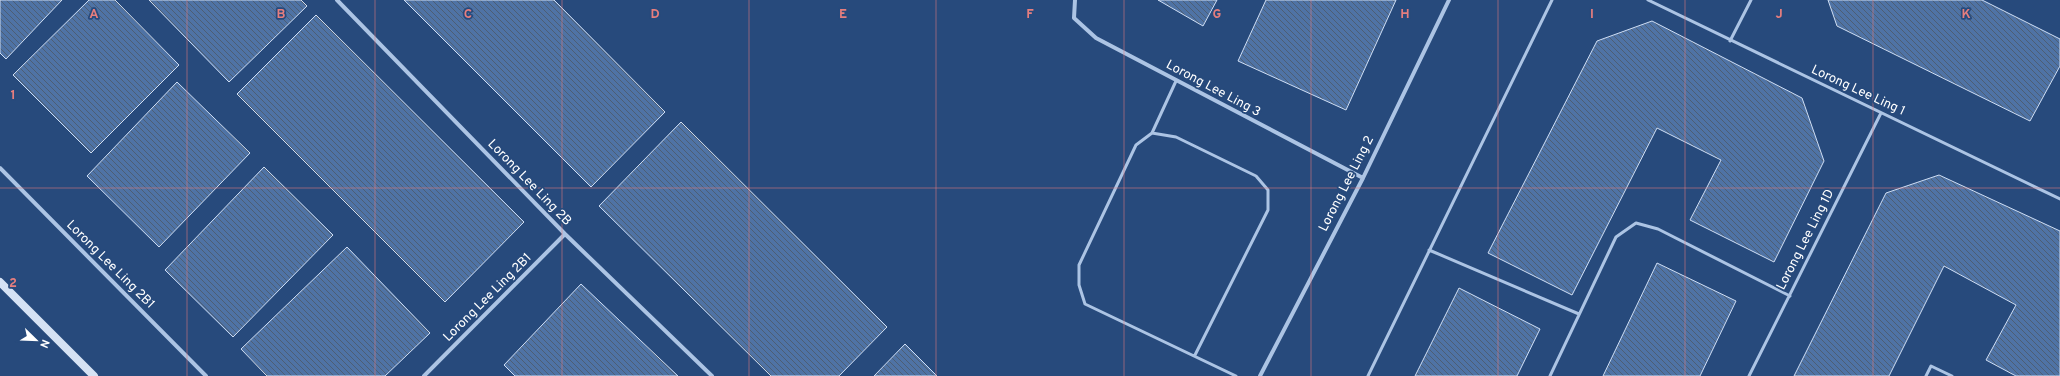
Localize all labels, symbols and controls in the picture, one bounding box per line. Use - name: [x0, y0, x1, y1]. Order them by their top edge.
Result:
- text: A: [89, 7, 99, 23]
- text: B: [277, 7, 286, 23]
- text: C: [464, 7, 472, 23]
- text: D: [650, 7, 660, 23]
- text: E: [839, 7, 847, 23]
- text: F: [1026, 7, 1034, 23]
- text: G: [1213, 7, 1222, 23]
- text: H: [1400, 7, 1410, 23]
- text: I: [1590, 7, 1594, 23]
- text: J: [1775, 7, 1783, 23]
- text: K: [1961, 7, 1971, 23]
- street label: Lorong Lee Ling 3: [1163, 57, 1263, 121]
- street label: Lorong Lee Ling 1: [1808, 62, 1908, 120]
- text: 1: [10, 88, 16, 104]
- street label: Lorong Lee Ling 2: [1316, 133, 1378, 235]
- street label: Lorong Lee Ling 2B: [484, 137, 574, 229]
- street label: Lorong Lee Ling 1D: [1774, 187, 1838, 293]
- street label: Lorong Lee Ling 2B1: [62, 217, 158, 313]
- street label: Lorong Lee Ling 2B1: [440, 250, 536, 346]
- text: 2: [9, 276, 17, 292]
- north arrow: [16, 320, 56, 360]
- text: N: [36, 337, 52, 350]

